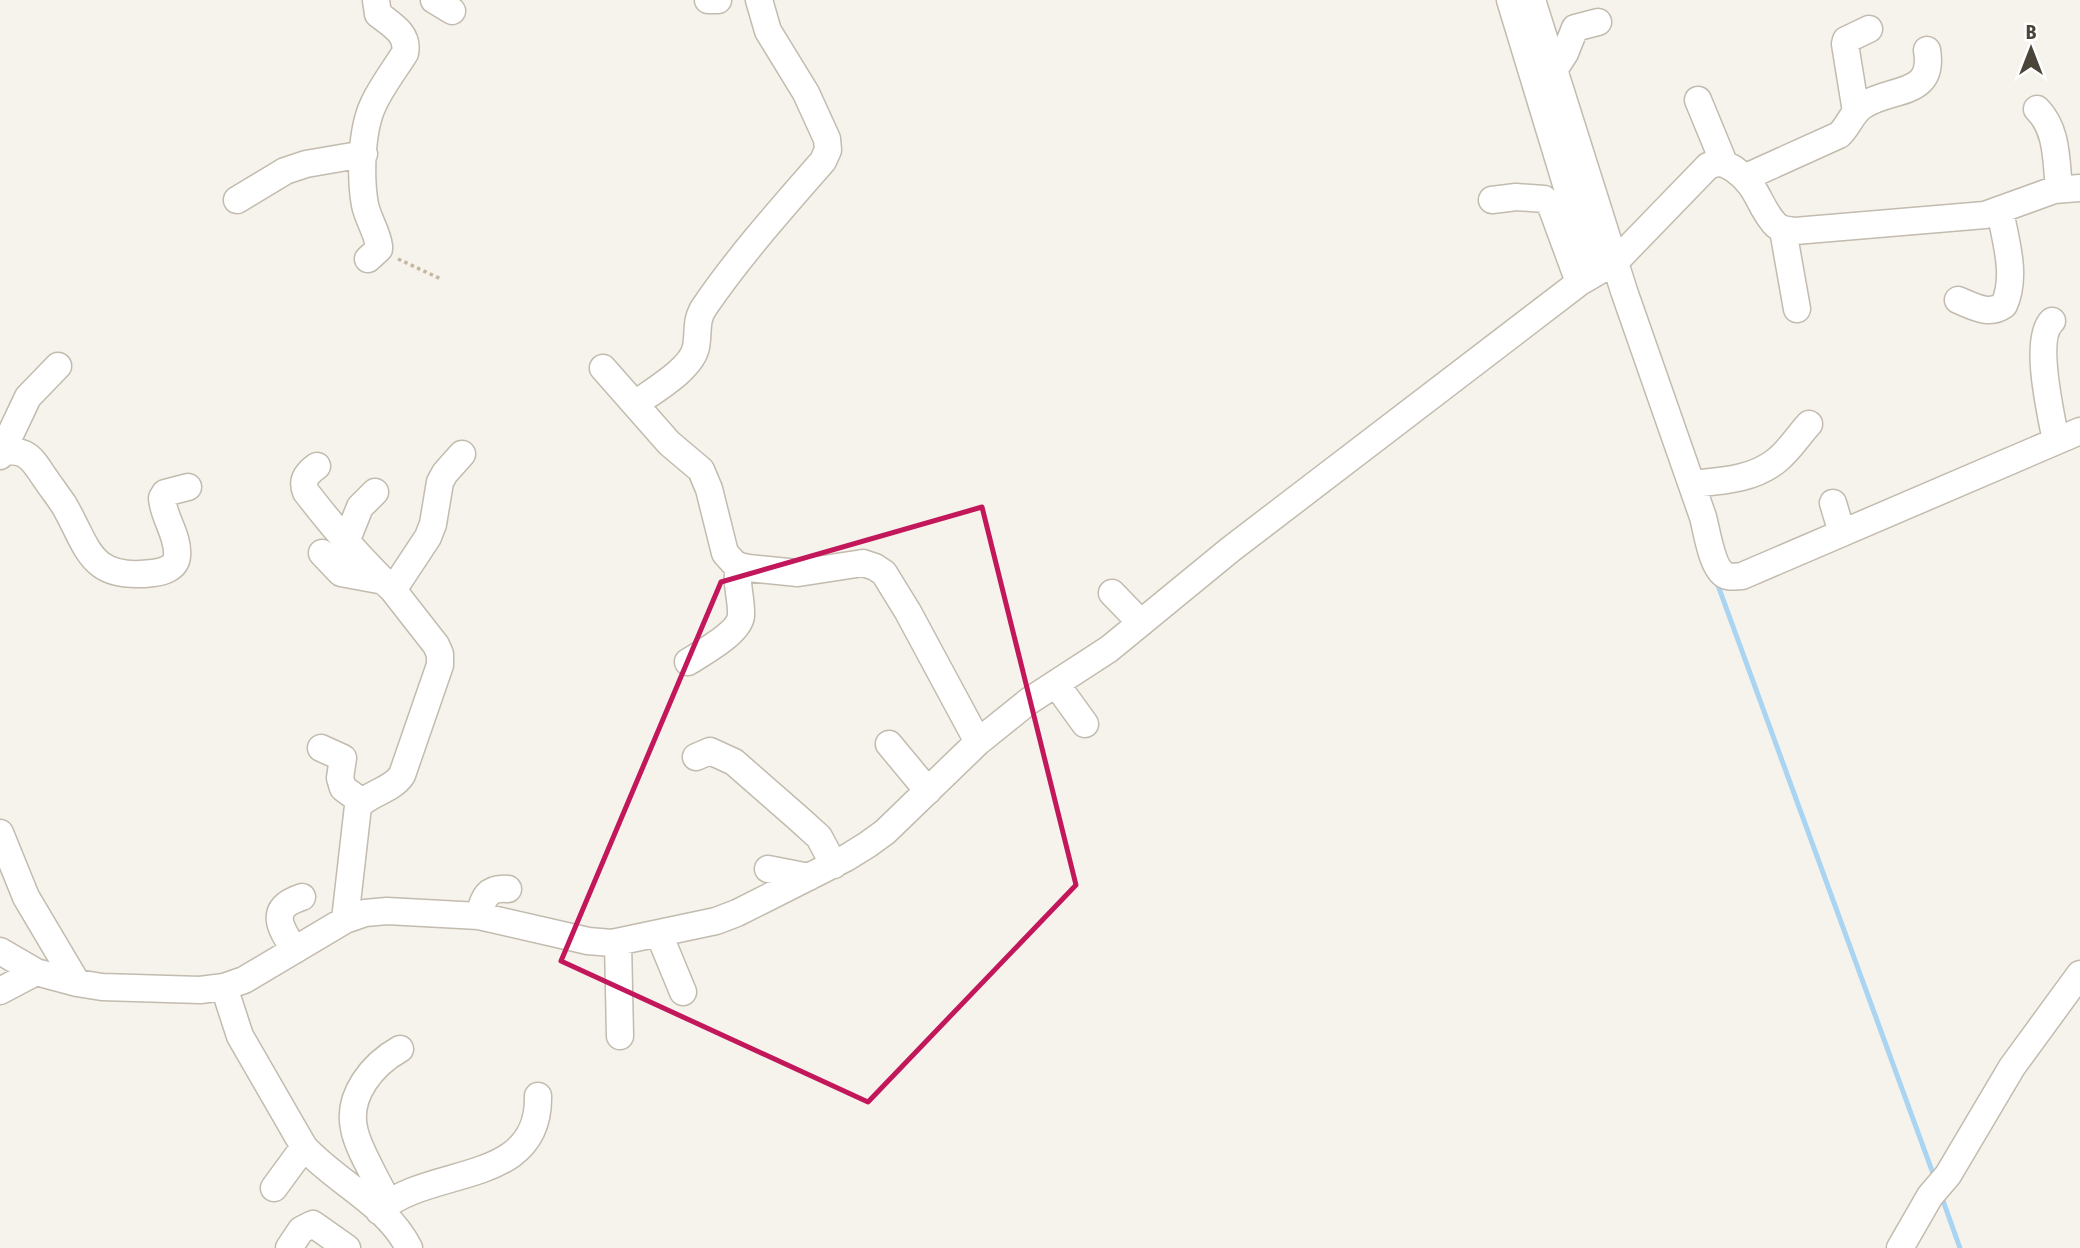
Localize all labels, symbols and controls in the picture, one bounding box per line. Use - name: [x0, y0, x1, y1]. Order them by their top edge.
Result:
- north arrow: [1996, 14, 2066, 84]
- text: B: [2026, 21, 2037, 44]

